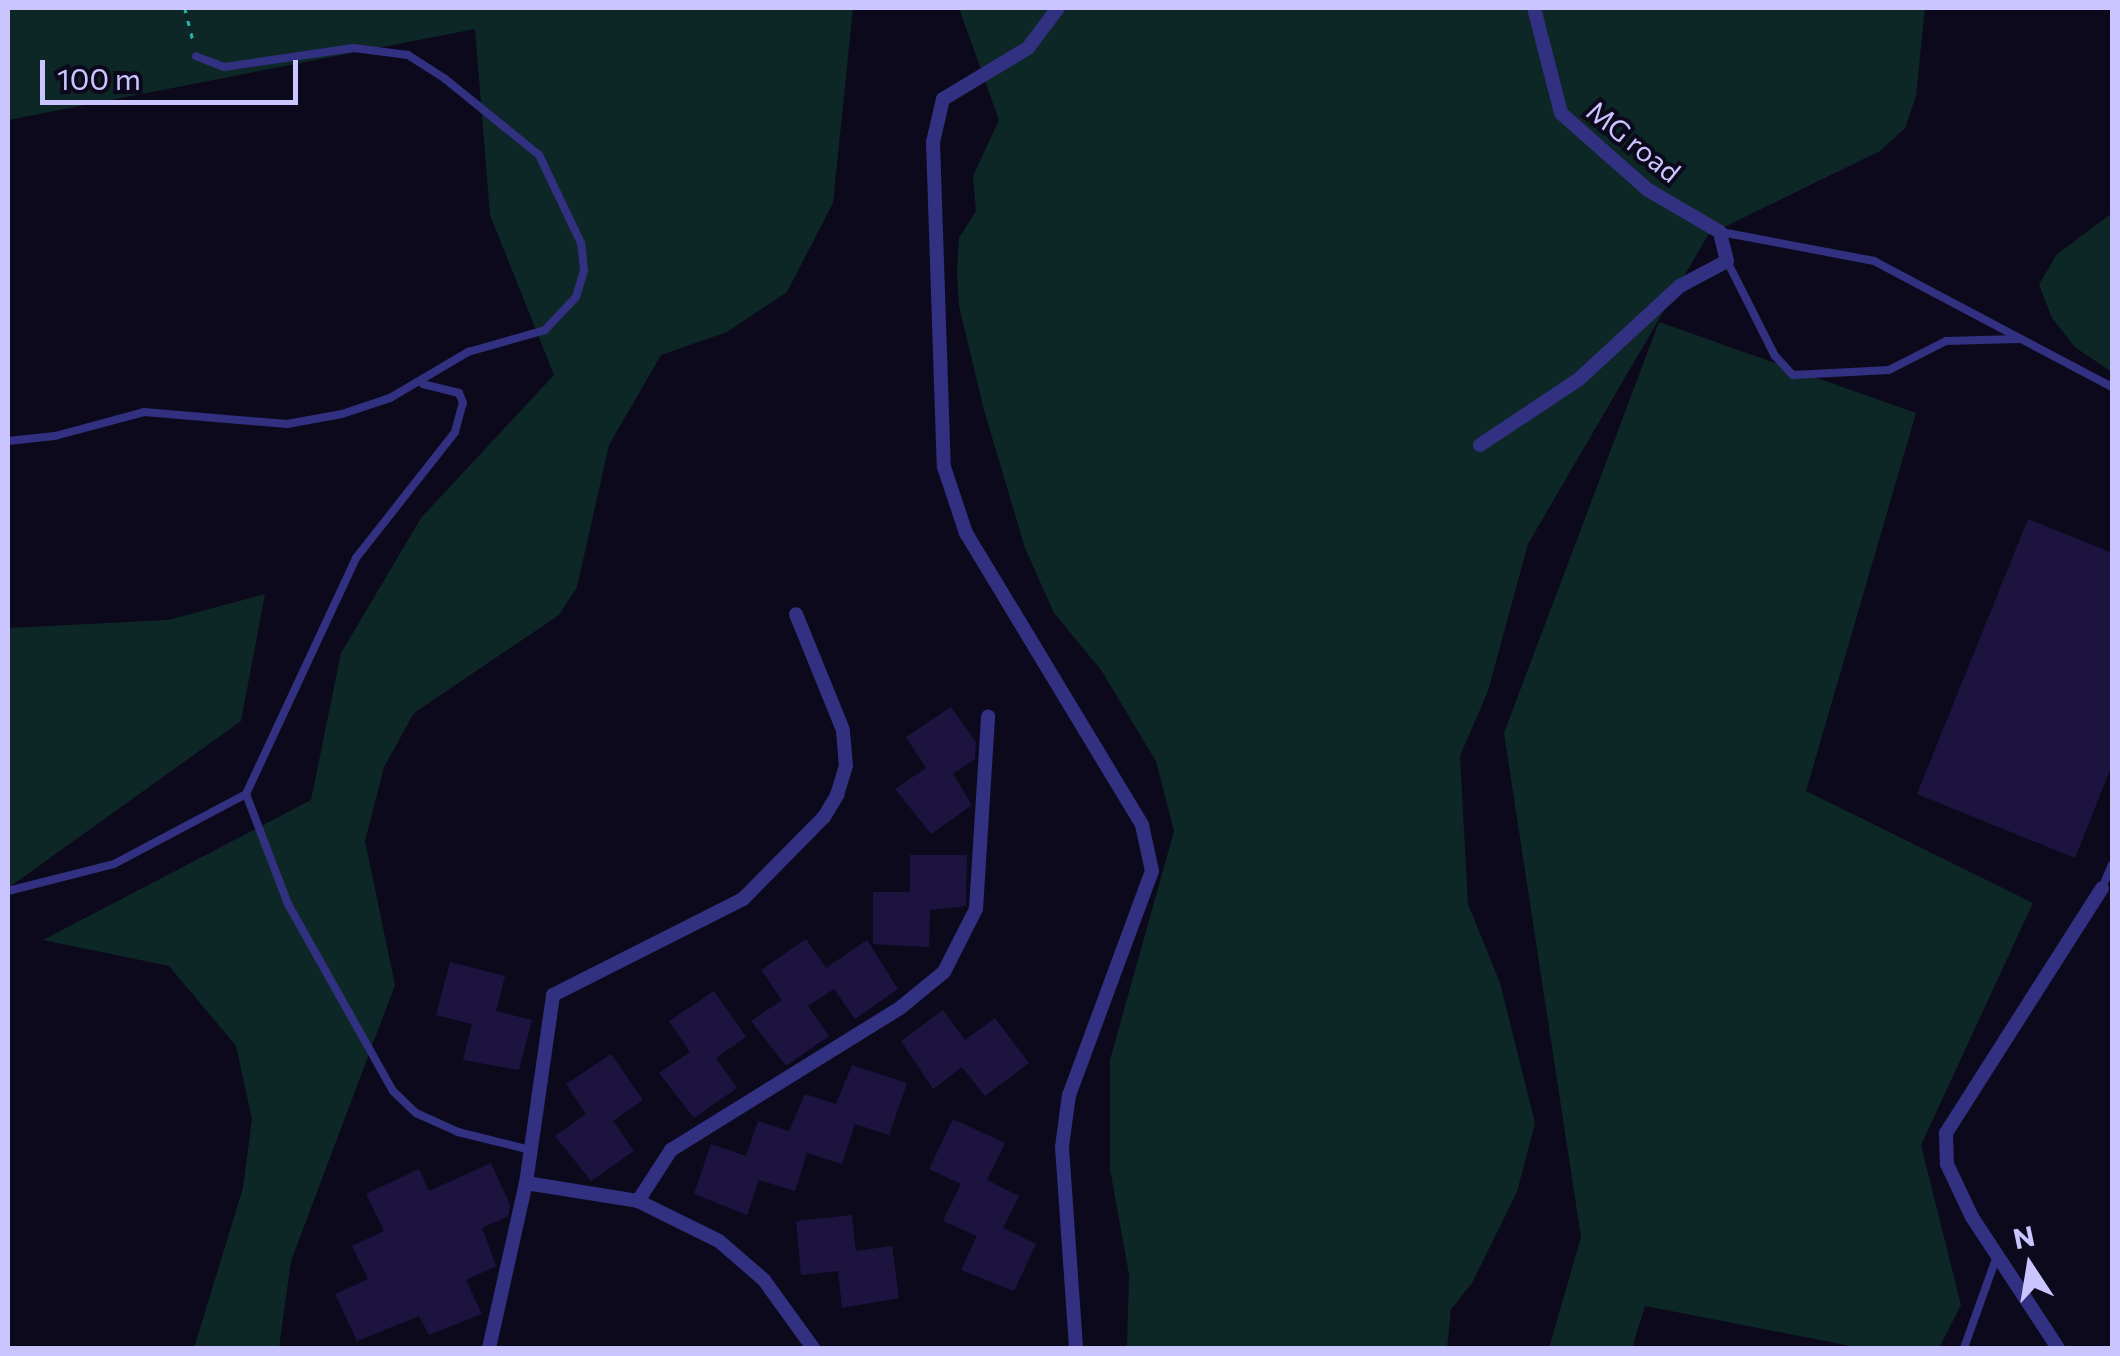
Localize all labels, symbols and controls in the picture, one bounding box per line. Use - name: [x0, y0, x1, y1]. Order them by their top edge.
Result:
- scale bar: [45, 40, 302, 102]
- text: 100 m: [57, 59, 141, 96]
- street label: MG road: [1581, 93, 1687, 189]
- north arrow: [1980, 1216, 2080, 1316]
- text: N: [2010, 1218, 2038, 1255]

